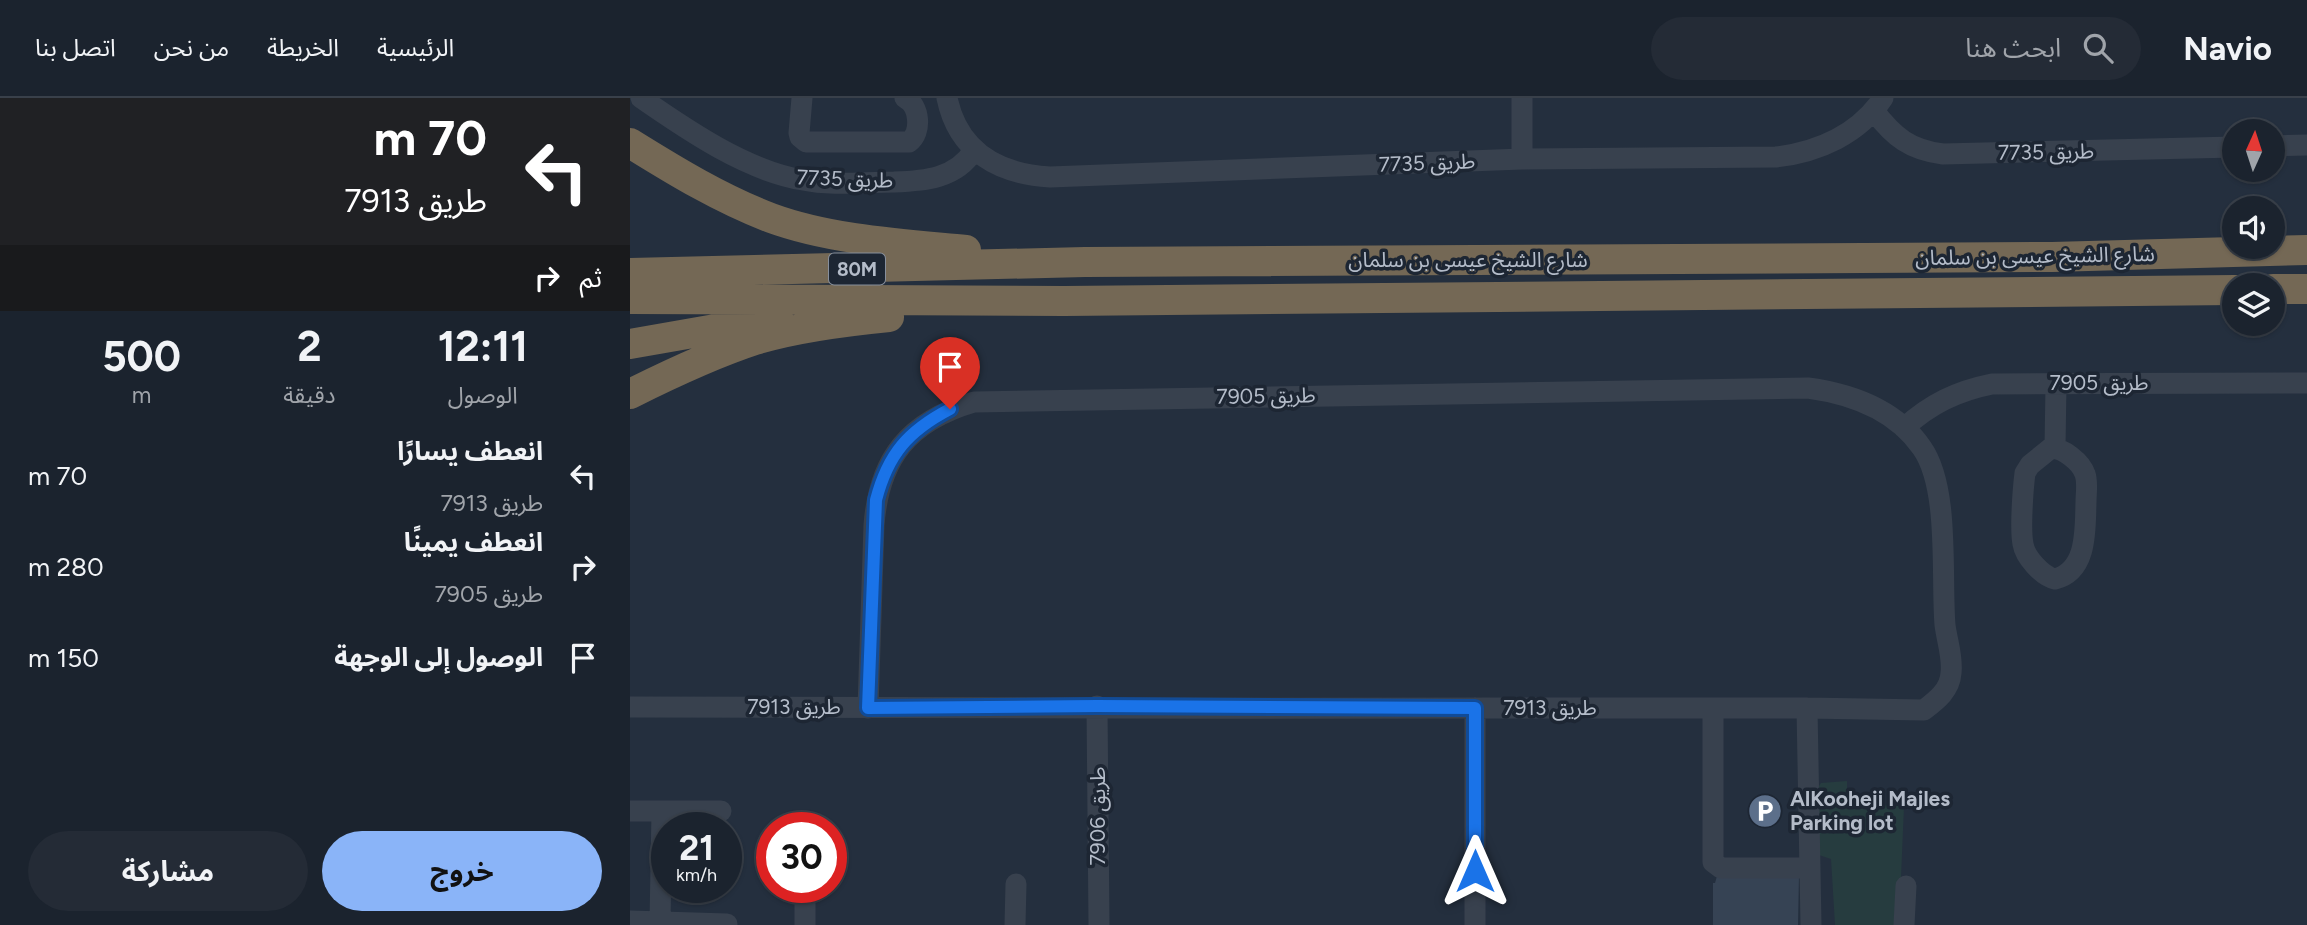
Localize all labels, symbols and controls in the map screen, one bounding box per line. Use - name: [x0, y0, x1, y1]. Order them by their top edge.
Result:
- search box: [1651, 17, 2141, 80]
- icon: search: [2079, 29, 2117, 67]
- text: Navio: [2183, 29, 2272, 68]
- text: ابحث هنا: [1965, 32, 2061, 64]
- text: اتصل بنا: [35, 33, 116, 62]
- text: من نحن: [154, 33, 229, 62]
- text: الخريطة: [267, 33, 339, 62]
- text: الرئيسية: [377, 33, 454, 62]
- text: 70 m: [374, 108, 487, 167]
- north arrow: [2222, 119, 2286, 182]
- map controls: [2222, 119, 2285, 336]
- icon: left: [511, 126, 602, 217]
- street label: طريق 7735: [1998, 138, 2094, 166]
- street label: طريق 7735: [1378, 148, 1476, 178]
- street label: طريق 7735: [796, 164, 894, 194]
- text: طريق 7913: [344, 182, 487, 220]
- button: sound: [2222, 196, 2285, 259]
- street label: شارع الشيخ عيسى بن سلمان: [1915, 241, 2155, 273]
- street label: شارع الشيخ عيسى بن سلمان: [1348, 247, 1588, 275]
- road number: 80M: [829, 253, 885, 284]
- icon: right: [528, 259, 566, 297]
- text: ثم: [580, 262, 602, 294]
- button: layers: [2222, 273, 2285, 336]
- text: 2: [297, 321, 322, 372]
- text: 12:11: [438, 321, 528, 372]
- text: 500: [102, 331, 181, 382]
- pin: [920, 337, 980, 409]
- icon: arrive: [931, 348, 969, 386]
- street label: طريق 7905: [2049, 370, 2149, 396]
- text: m: [132, 381, 151, 409]
- text: دقيقة: [283, 381, 336, 409]
- text: الوصول: [448, 381, 518, 409]
- street label: طريق 7905: [1216, 382, 1316, 410]
- text: انعطف يسارًا: [397, 435, 543, 467]
- icon: left: [564, 457, 602, 495]
- text: 70 m: [28, 460, 87, 492]
- text: طريق 7913: [440, 489, 543, 517]
- text: انعطف يمينًا: [404, 526, 543, 558]
- icon: right: [564, 548, 602, 586]
- text: 280 m: [28, 551, 104, 583]
- text: طريق 7905: [435, 580, 543, 608]
- icon: arrive: [564, 639, 602, 677]
- text: الوصول إلى الوجهة: [334, 641, 543, 673]
- text: 150 m: [28, 642, 99, 674]
- street label: طريق 7913: [747, 694, 841, 720]
- street label: طريق 7913: [1503, 695, 1597, 721]
- street label: طريق 7906: [1085, 767, 1111, 865]
- place label: AlKooheji Majles Parking lot: [1790, 786, 1950, 835]
- parking icon: AlKooheji Majles Parking lot: [1746, 792, 1784, 830]
- speed limit sign: 30: [756, 812, 847, 903]
- text: 21: [679, 827, 714, 869]
- button: مشاركة: [28, 831, 308, 911]
- button: خروج: [322, 831, 602, 911]
- position arrow: [1438, 834, 1512, 908]
- text: km/h: [676, 864, 717, 886]

